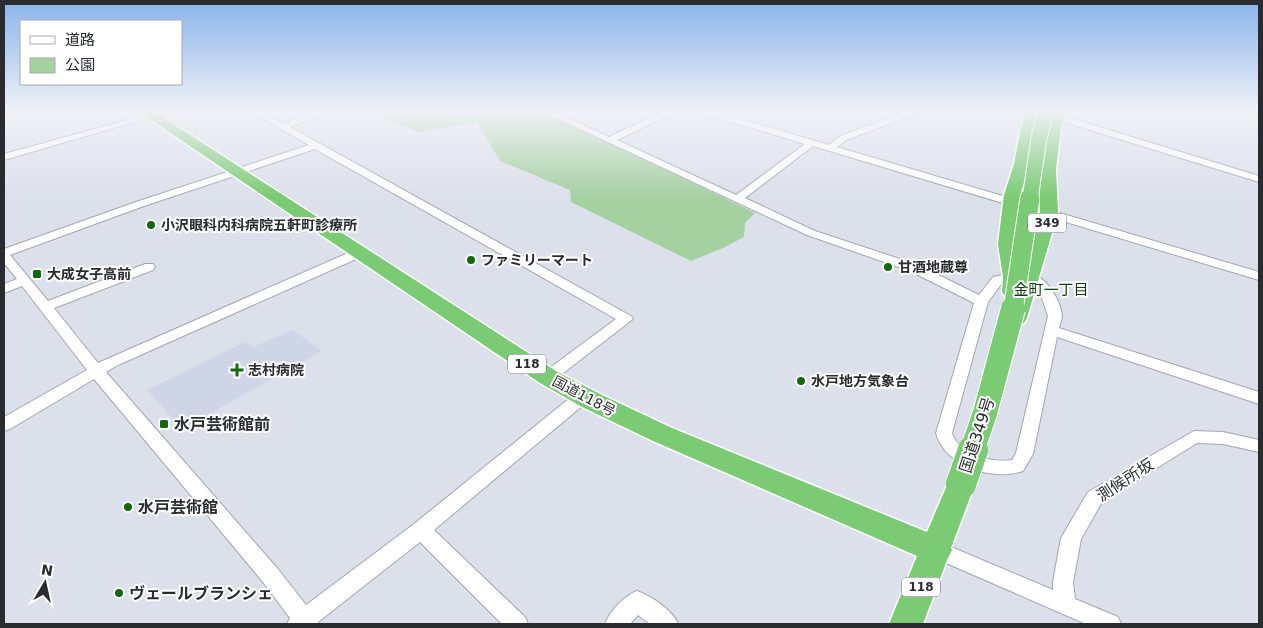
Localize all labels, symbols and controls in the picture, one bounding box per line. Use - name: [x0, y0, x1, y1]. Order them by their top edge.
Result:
- legend: [20, 20, 182, 85]
- text: 道路: [65, 31, 95, 49]
- text: 公園: [65, 56, 95, 74]
- road number: 349: [1028, 214, 1066, 232]
- place label: 小沢眼科内科病院五軒町診療所: [161, 217, 357, 233]
- marker: 小沢眼科内科病院五軒町診療所: [145, 219, 157, 231]
- place label: ファミリーマート: [481, 252, 593, 268]
- marker: ファミリーマート: [465, 254, 477, 266]
- place label: 甘酒地蔵尊: [898, 259, 968, 275]
- marker: 甘酒地蔵尊: [882, 261, 894, 273]
- place label: 大成女子高前: [47, 266, 131, 282]
- marker: 大成女子高前: [31, 268, 43, 280]
- district label: 金町一丁目: [1013, 281, 1089, 299]
- road number: 118: [508, 354, 546, 374]
- place label: 志村病院: [248, 362, 304, 378]
- marker: 志村病院: [230, 363, 244, 377]
- street label: 国道118号: [550, 373, 618, 419]
- place label: 水戸地方気象台: [811, 373, 909, 389]
- marker: 水戸地方気象台: [795, 375, 807, 387]
- street label: 国道349号: [956, 395, 998, 475]
- place label: 水戸芸術館前: [174, 415, 270, 434]
- marker: 水戸芸術館前: [158, 418, 170, 430]
- street label: 測候所坂: [1093, 455, 1157, 505]
- place label: 水戸芸術館: [138, 498, 218, 517]
- marker: 水戸芸術館: [122, 501, 134, 513]
- north arrow: [20, 558, 70, 608]
- text: N: [40, 561, 54, 579]
- road number: 118: [902, 578, 940, 596]
- place label: ヴェールブランシェ: [129, 584, 273, 603]
- marker: ヴェールブランシェ: [113, 587, 125, 599]

